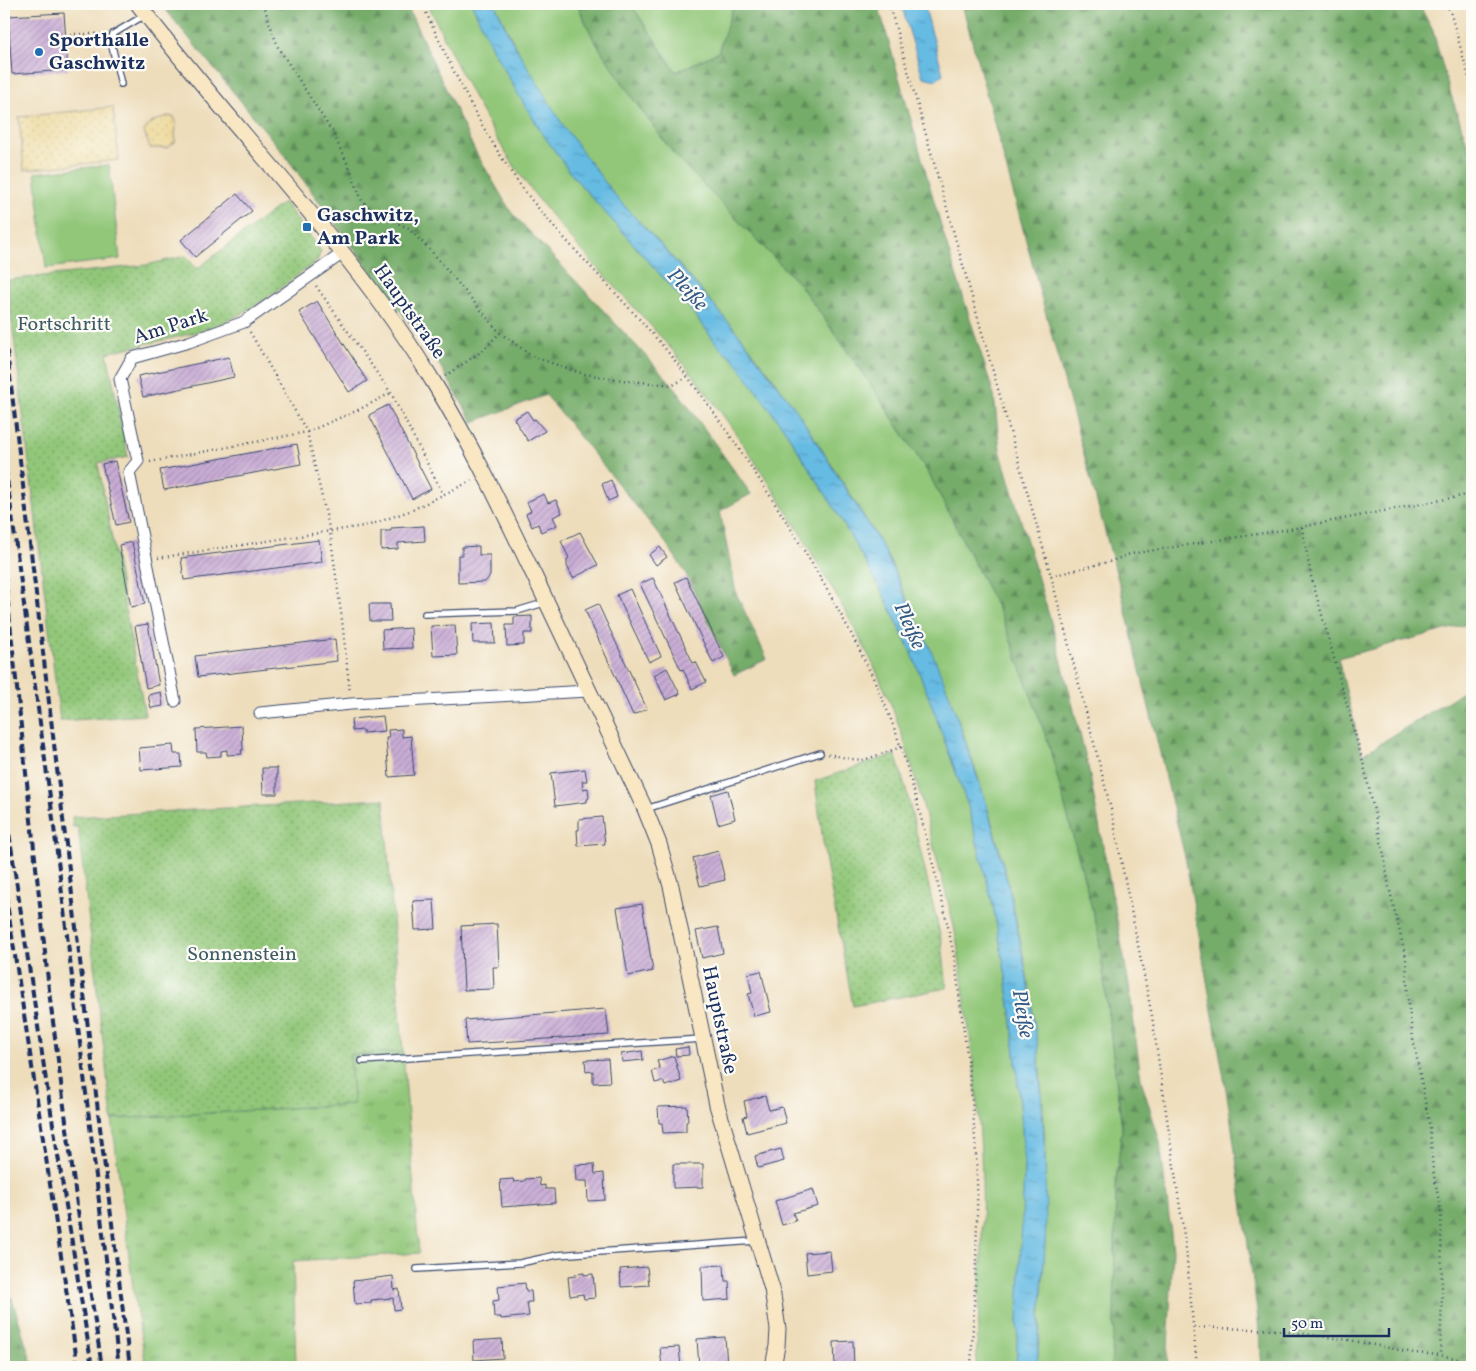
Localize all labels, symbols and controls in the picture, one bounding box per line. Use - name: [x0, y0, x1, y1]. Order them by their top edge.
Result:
- place label: Sporthalle Gaschwitz: [49, 27, 149, 78]
- marker: Sporthalle Gaschwitz: [33, 46, 45, 58]
- place label: Gaschwitz, Am Park: [317, 202, 419, 253]
- marker: Gaschwitz, Am Park: [301, 221, 313, 233]
- street label: Hauptstraße: [366, 259, 452, 365]
- water label: Pleiße: [660, 262, 714, 318]
- street label: Am Park: [130, 302, 212, 352]
- park label: Fortschritt: [17, 311, 111, 339]
- water label: Pleiße: [886, 598, 932, 654]
- park label: Sonnenstein: [187, 941, 297, 969]
- street label: Hauptstraße: [694, 963, 744, 1077]
- water label: Pleiße: [1004, 988, 1040, 1041]
- scale bar: [1284, 1306, 1388, 1338]
- text: 50 m: [1291, 1314, 1323, 1335]

